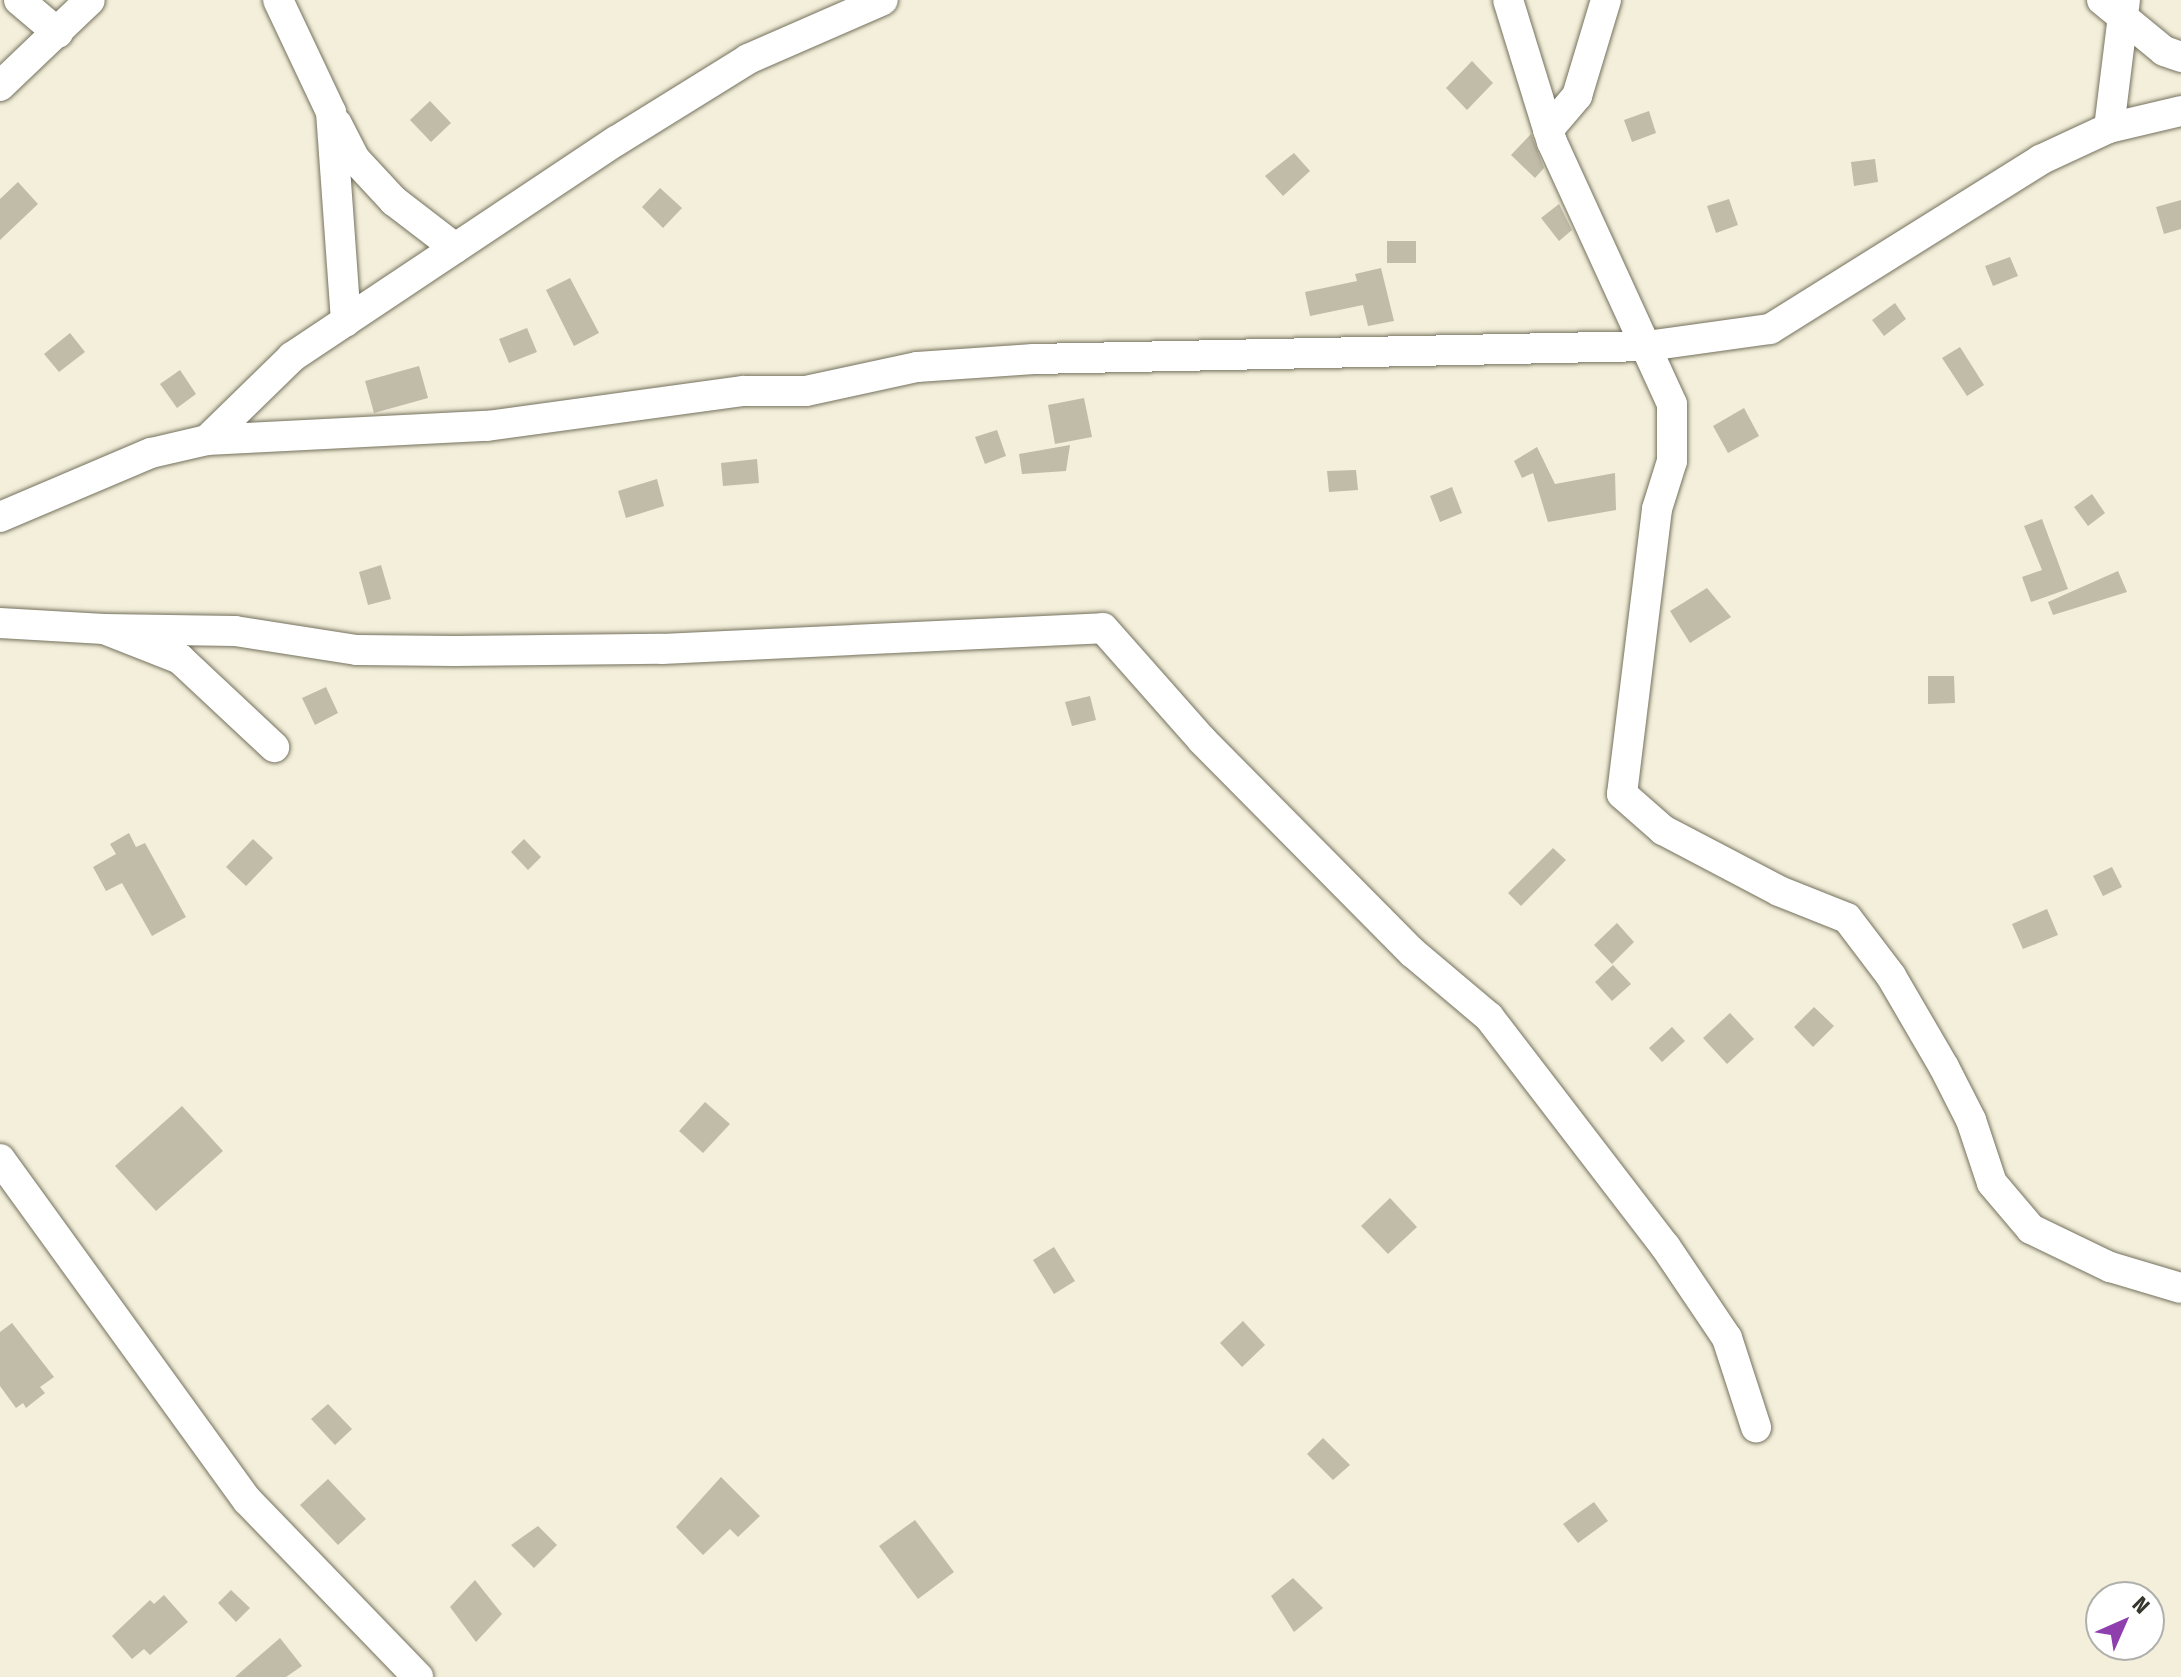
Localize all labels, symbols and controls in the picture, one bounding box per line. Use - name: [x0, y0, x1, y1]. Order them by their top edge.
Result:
- north arrow: [2085, 1581, 2165, 1661]
- text: N: [2127, 1591, 2155, 1619]

